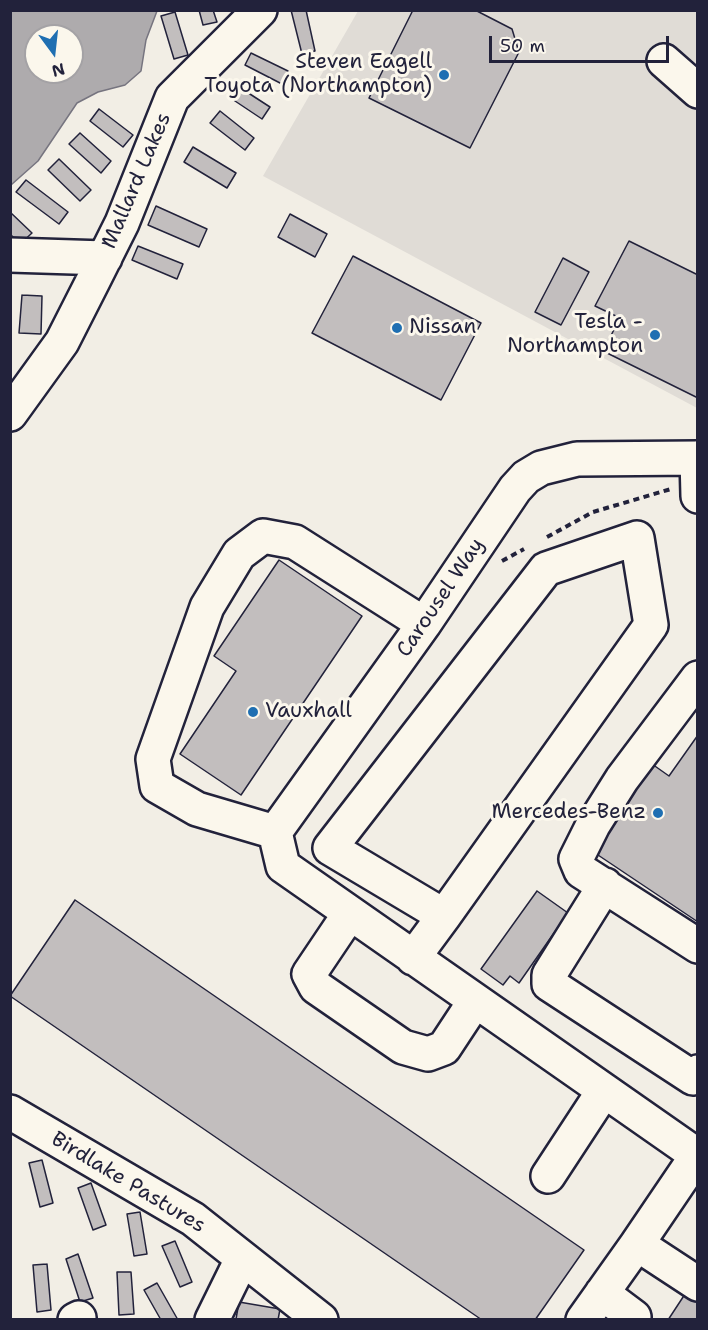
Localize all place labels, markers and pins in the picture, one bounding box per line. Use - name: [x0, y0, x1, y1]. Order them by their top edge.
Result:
- place label: Steven Eagell Toyota (Northampton): [204, 50, 432, 100]
- marker: Steven Eagell Toyota (Northampton): [437, 68, 451, 82]
- place label: Tesla - Northampton: [507, 310, 643, 360]
- place label: Nissan: [409, 315, 476, 341]
- marker: Nissan: [390, 321, 404, 335]
- marker: Tesla - Northampton: [648, 328, 662, 342]
- place label: Vauxhall: [265, 699, 352, 725]
- marker: Vauxhall: [246, 705, 260, 719]
- place label: Mercedes-Benz: [491, 800, 646, 826]
- marker: Mercedes-Benz: [651, 806, 665, 820]

